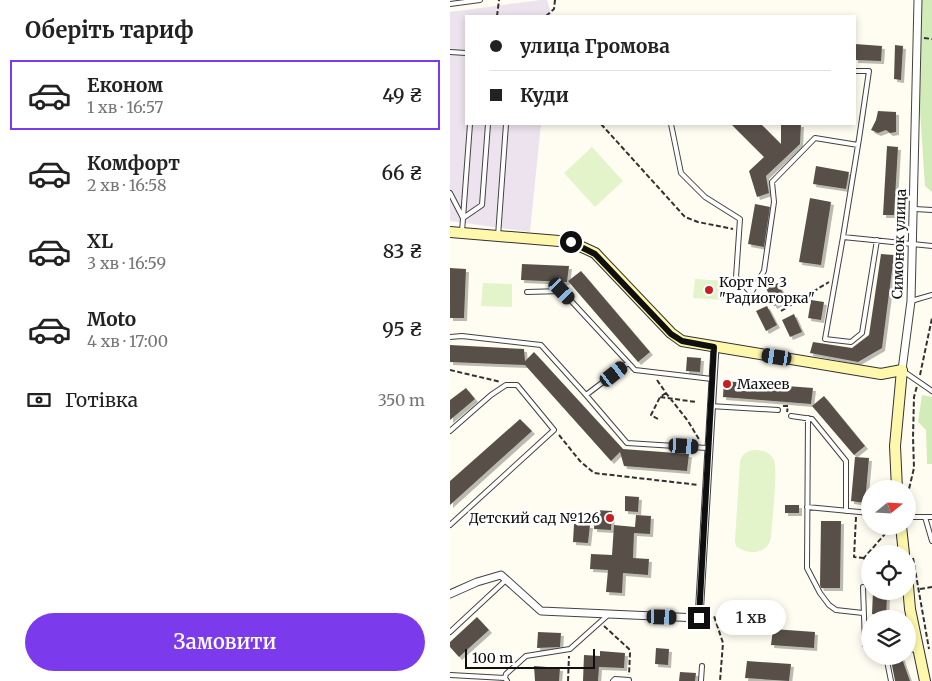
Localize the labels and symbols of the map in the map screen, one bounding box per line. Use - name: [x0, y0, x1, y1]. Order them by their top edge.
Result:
- street label: Симонок улица: [888, 188, 910, 299]
- route start: [560, 231, 582, 253]
- place label: Корт № 3 "Радиогорка": [719, 273, 815, 307]
- car: [546, 275, 577, 307]
- marker: Корт № 3 "Радиогорка": [703, 284, 715, 296]
- car: [761, 347, 792, 367]
- car: [597, 359, 630, 389]
- place label: Махеев: [737, 375, 790, 393]
- marker: Махеев: [721, 378, 733, 390]
- car: [668, 438, 699, 454]
- north arrow: [861, 480, 916, 535]
- place label: Детский сад №126: [469, 509, 600, 527]
- marker: Детский сад №126: [604, 512, 616, 524]
- callout: 1 хв: [716, 600, 786, 636]
- route end: [688, 607, 710, 629]
- car: [646, 609, 677, 625]
- scale bar: [465, 646, 595, 669]

